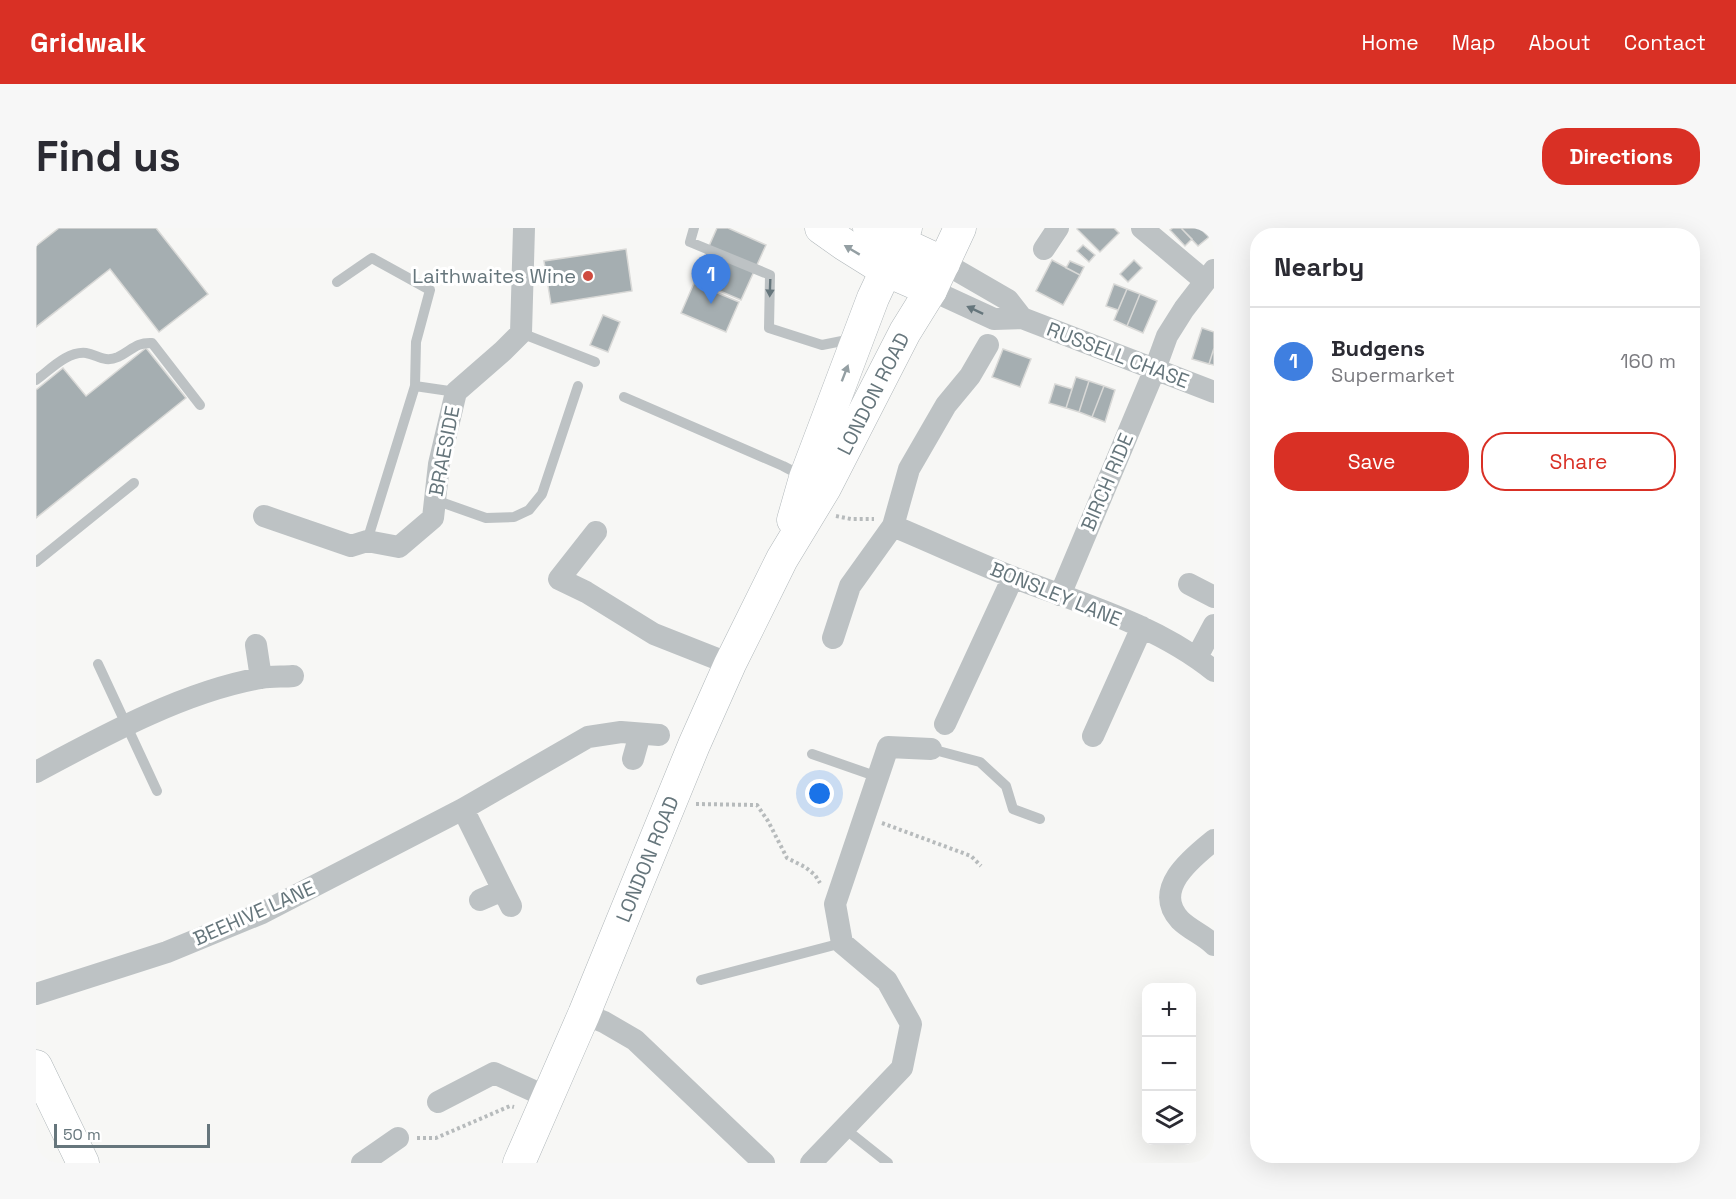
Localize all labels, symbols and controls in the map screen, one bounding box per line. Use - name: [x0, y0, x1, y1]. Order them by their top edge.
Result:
- text: Gridwalk: [30, 24, 146, 60]
- text: Home: [1361, 29, 1419, 56]
- text: Map: [1452, 29, 1496, 56]
- text: About: [1529, 29, 1591, 56]
- text: Contact: [1624, 29, 1706, 56]
- button: Directions: [1542, 128, 1700, 185]
- text: Find us: [36, 130, 181, 183]
- one-way arrow: [844, 244, 860, 255]
- text: Nearby: [1274, 250, 1364, 284]
- pin: 1: [692, 254, 730, 304]
- place label: Laithwaites Wine: [412, 263, 576, 289]
- marker: Laithwaites Wine: [581, 269, 595, 283]
- one-way arrow: [765, 279, 775, 298]
- one-way arrow: [966, 305, 984, 315]
- street label: RUSSELL CHASE: [1043, 316, 1193, 394]
- street label: LONDON ROAD: [831, 328, 916, 459]
- text: Budgens: [1331, 334, 1425, 362]
- text: 1: [1289, 348, 1298, 374]
- text: 160 m: [1620, 348, 1676, 374]
- text: Supermarket: [1331, 362, 1455, 388]
- one-way arrow: [840, 364, 850, 382]
- street label: BRAESIDE: [423, 404, 465, 498]
- street label: BIRCH RIDE: [1075, 429, 1139, 535]
- button: Save: [1274, 432, 1469, 491]
- button: Share: [1481, 432, 1676, 491]
- street label: BONSLEY LANE: [986, 556, 1126, 632]
- your location: [805, 779, 834, 808]
- street label: LONDON ROAD: [610, 792, 685, 926]
- street label: BEEHIVE LANE: [189, 875, 319, 951]
- map controls: [1142, 983, 1196, 1145]
- button: +: [1142, 983, 1196, 1037]
- button: −: [1142, 1037, 1196, 1091]
- button: layers: [1142, 1091, 1196, 1145]
- scale bar: [54, 1121, 210, 1148]
- text: 50 m: [63, 1124, 101, 1145]

